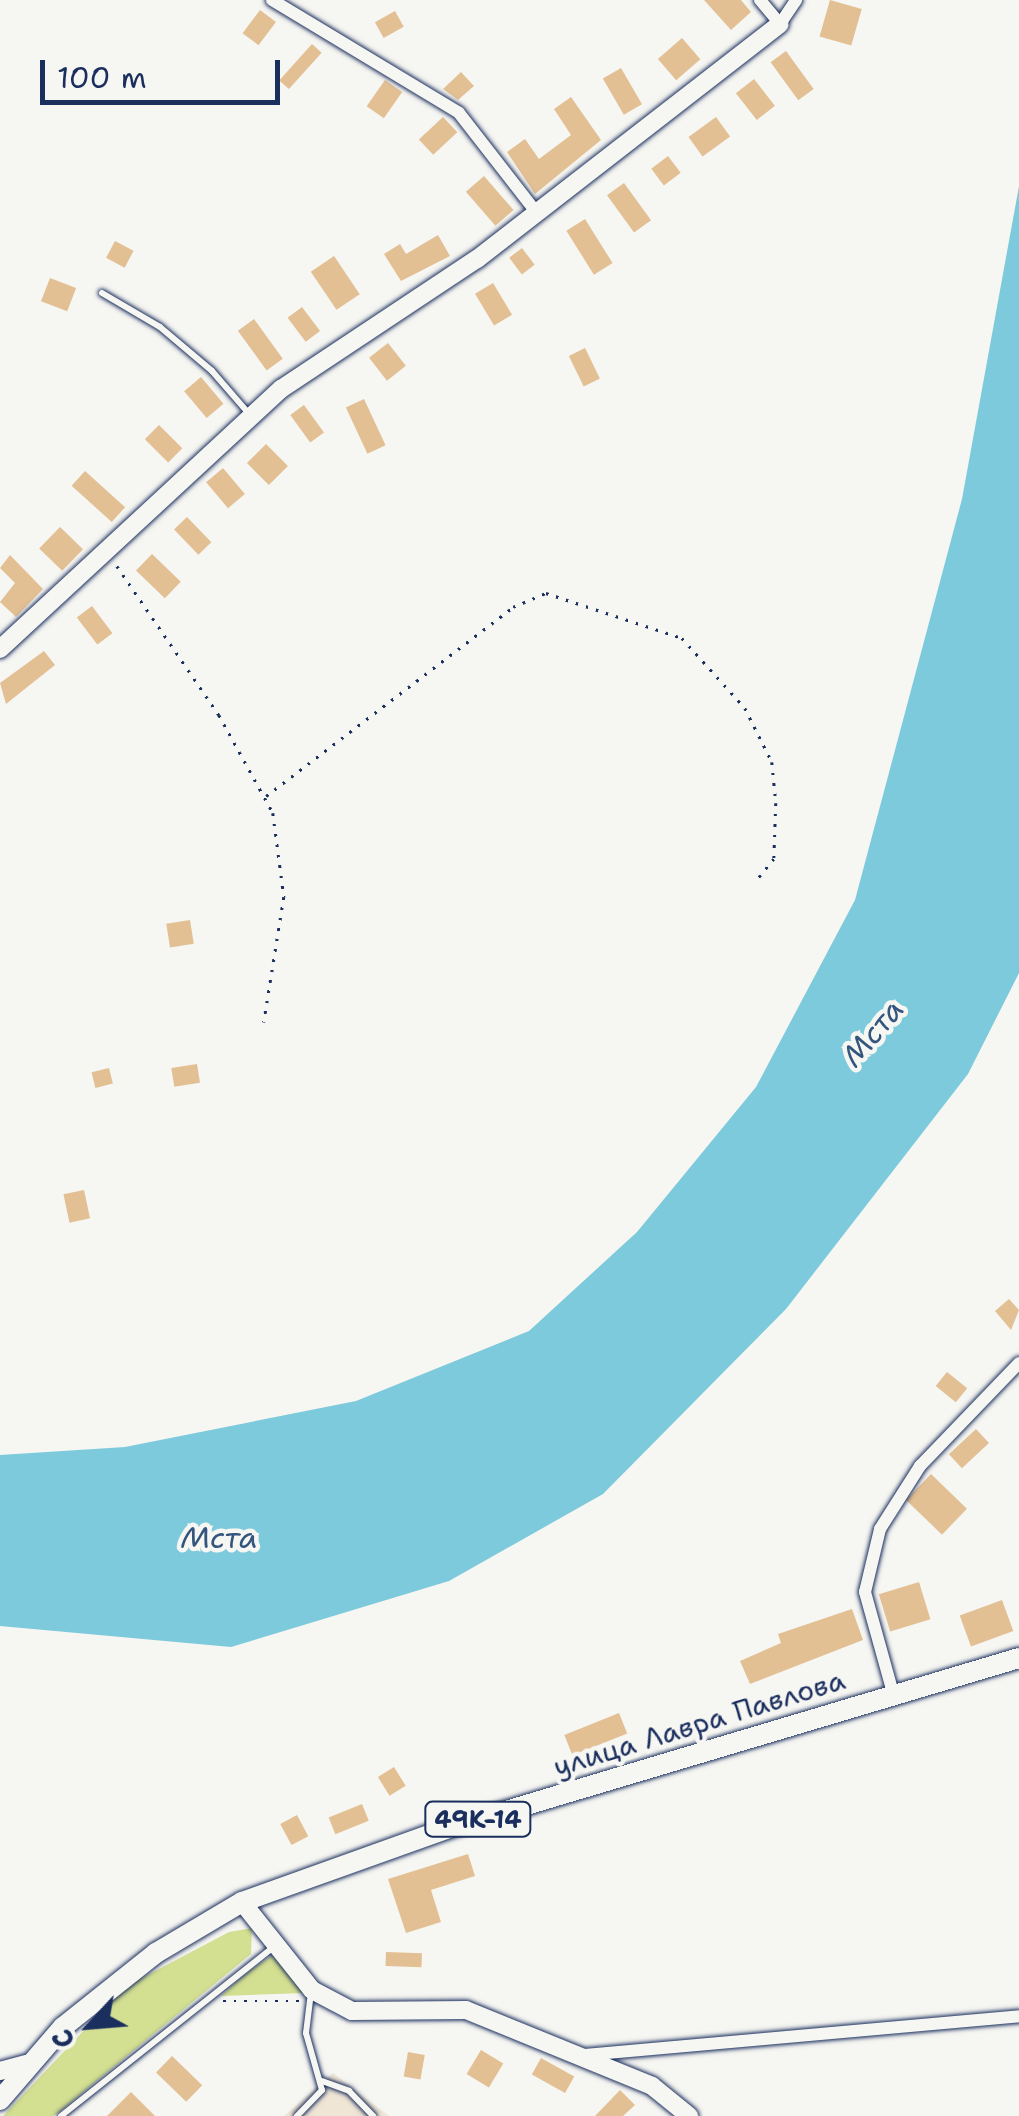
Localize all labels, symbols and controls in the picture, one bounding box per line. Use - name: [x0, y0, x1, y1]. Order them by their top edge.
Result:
- scale bar: [45, 40, 285, 102]
- text: 100 m: [57, 57, 147, 98]
- water label: Мста: [835, 992, 911, 1074]
- water label: Мста: [181, 1520, 257, 1556]
- street label: улица Лавра Павлова: [549, 1663, 849, 1783]
- road number: 49К-14: [423, 1799, 533, 1839]
- north arrow: [40, 1976, 140, 2076]
- text: С: [42, 2023, 84, 2055]

